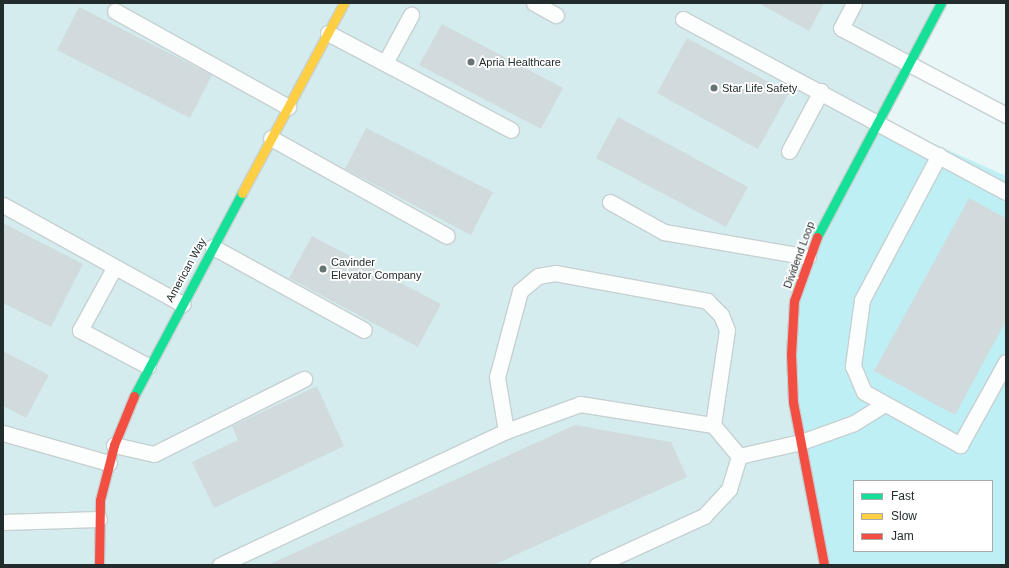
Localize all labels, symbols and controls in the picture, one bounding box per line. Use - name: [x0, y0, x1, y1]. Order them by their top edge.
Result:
- place label: Apria Healthcare: [479, 55, 561, 69]
- marker: Apria Healthcare: [466, 57, 476, 67]
- place label: Star Life Safety: [722, 81, 797, 95]
- marker: Star Life Safety: [709, 83, 719, 93]
- street label: Dividend Loop: [781, 220, 817, 290]
- street label: American Way: [163, 236, 209, 304]
- place label: Cavinder Elevator Company: [331, 256, 421, 282]
- marker: Cavinder Elevator Company: [318, 264, 328, 274]
- legend: [853, 480, 993, 552]
- text: Fast: [891, 489, 914, 503]
- text: Slow: [891, 509, 917, 523]
- text: Jam: [891, 529, 914, 543]

